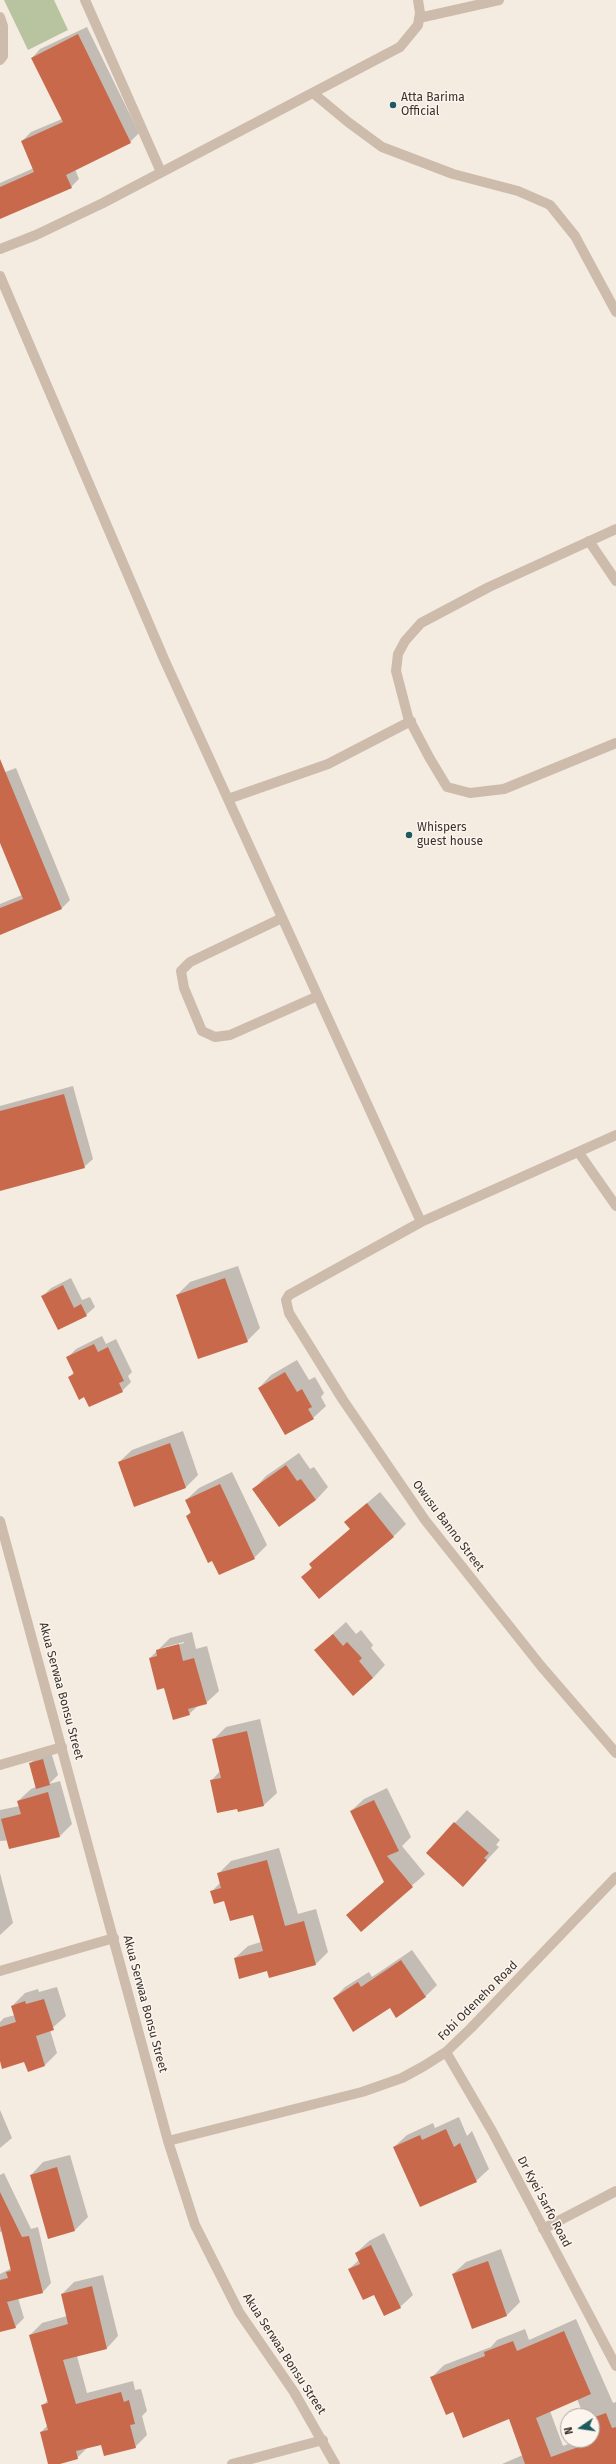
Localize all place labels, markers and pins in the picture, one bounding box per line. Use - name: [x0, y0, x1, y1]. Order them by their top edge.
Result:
- place label: Atta Barima Official: [401, 91, 465, 119]
- marker: Atta Barima Official: [388, 100, 398, 110]
- place label: Whispers guest house: [417, 821, 483, 849]
- marker: Whispers guest house: [404, 830, 414, 840]

